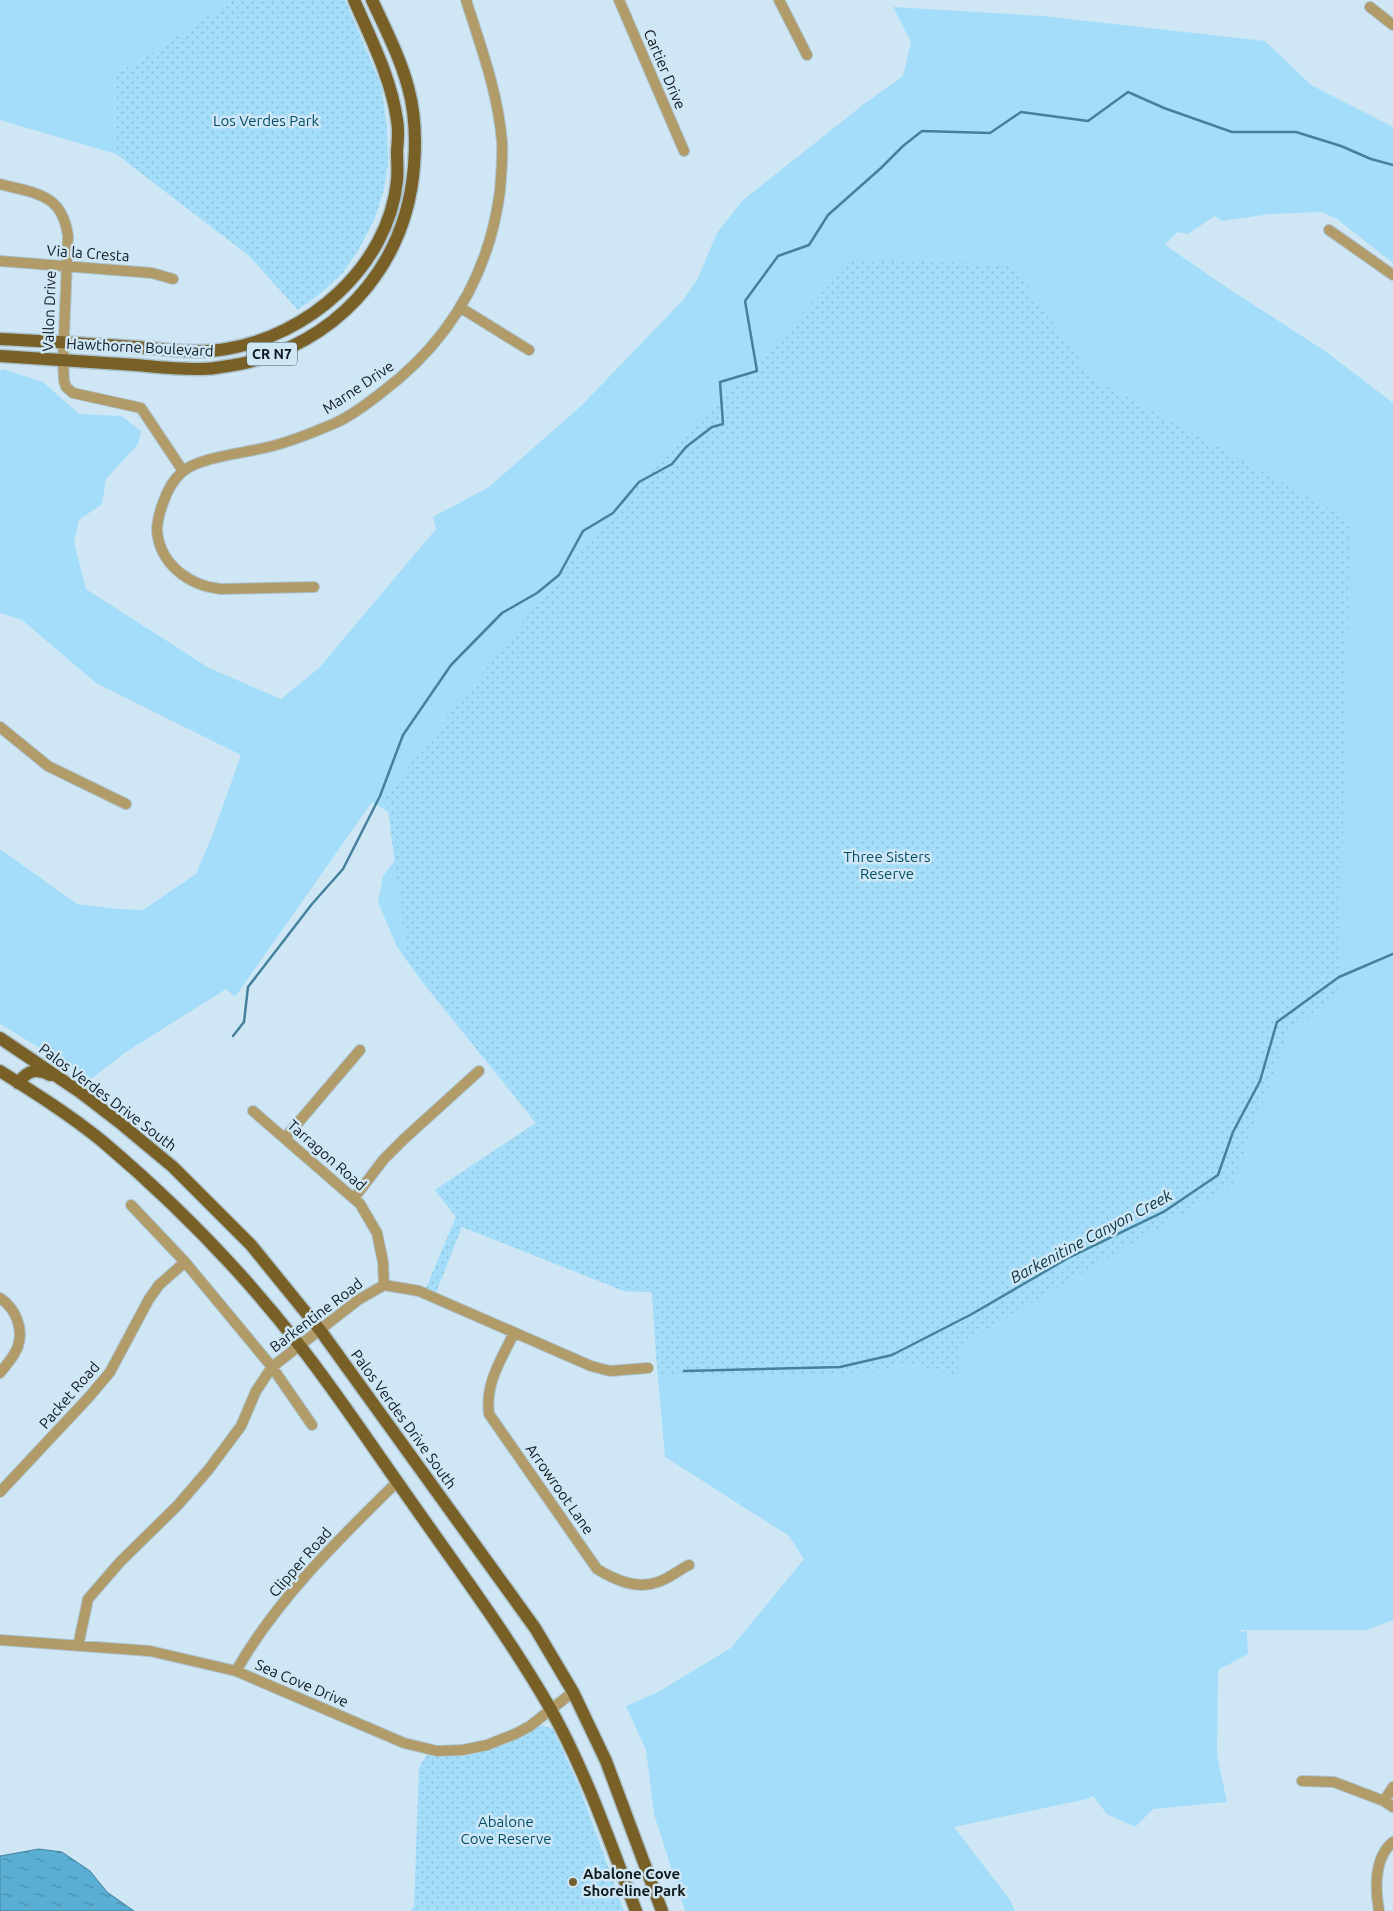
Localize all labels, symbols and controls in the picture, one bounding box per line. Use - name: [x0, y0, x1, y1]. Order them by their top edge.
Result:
- street label: Cartier Drive: [641, 27, 689, 111]
- park label: Los Verdes Park: [213, 112, 319, 129]
- street label: Via la Cresta: [46, 242, 130, 264]
- street label: Vallon Drive: [39, 270, 59, 352]
- street label: Hawthorne Boulevard: [66, 335, 214, 359]
- road number: CR N7: [247, 342, 297, 366]
- street label: Marne Drive: [319, 357, 397, 417]
- park label: Three Sisters Reserve: [844, 848, 930, 882]
- street label: Palos Verdes Drive South: [36, 1040, 180, 1154]
- street label: Tarragon Road: [284, 1116, 370, 1194]
- water label: Barkenitine Canyon Creek: [1007, 1185, 1176, 1286]
- street label: Barkentine Road: [266, 1275, 366, 1355]
- street label: Palos Verdes Drive South: [348, 1346, 460, 1492]
- street label: Packet Road: [35, 1358, 103, 1432]
- street label: Arrowroot Lane: [523, 1441, 597, 1537]
- street label: Clipper Road: [265, 1524, 335, 1600]
- street label: Sea Cove Drive: [253, 1656, 351, 1710]
- park label: Abalone Cove Reserve: [461, 1813, 551, 1847]
- place label: Abalone Cove Shoreline Park: [583, 1865, 686, 1899]
- marker: Abalone Cove Shoreline Park: [567, 1876, 579, 1888]

